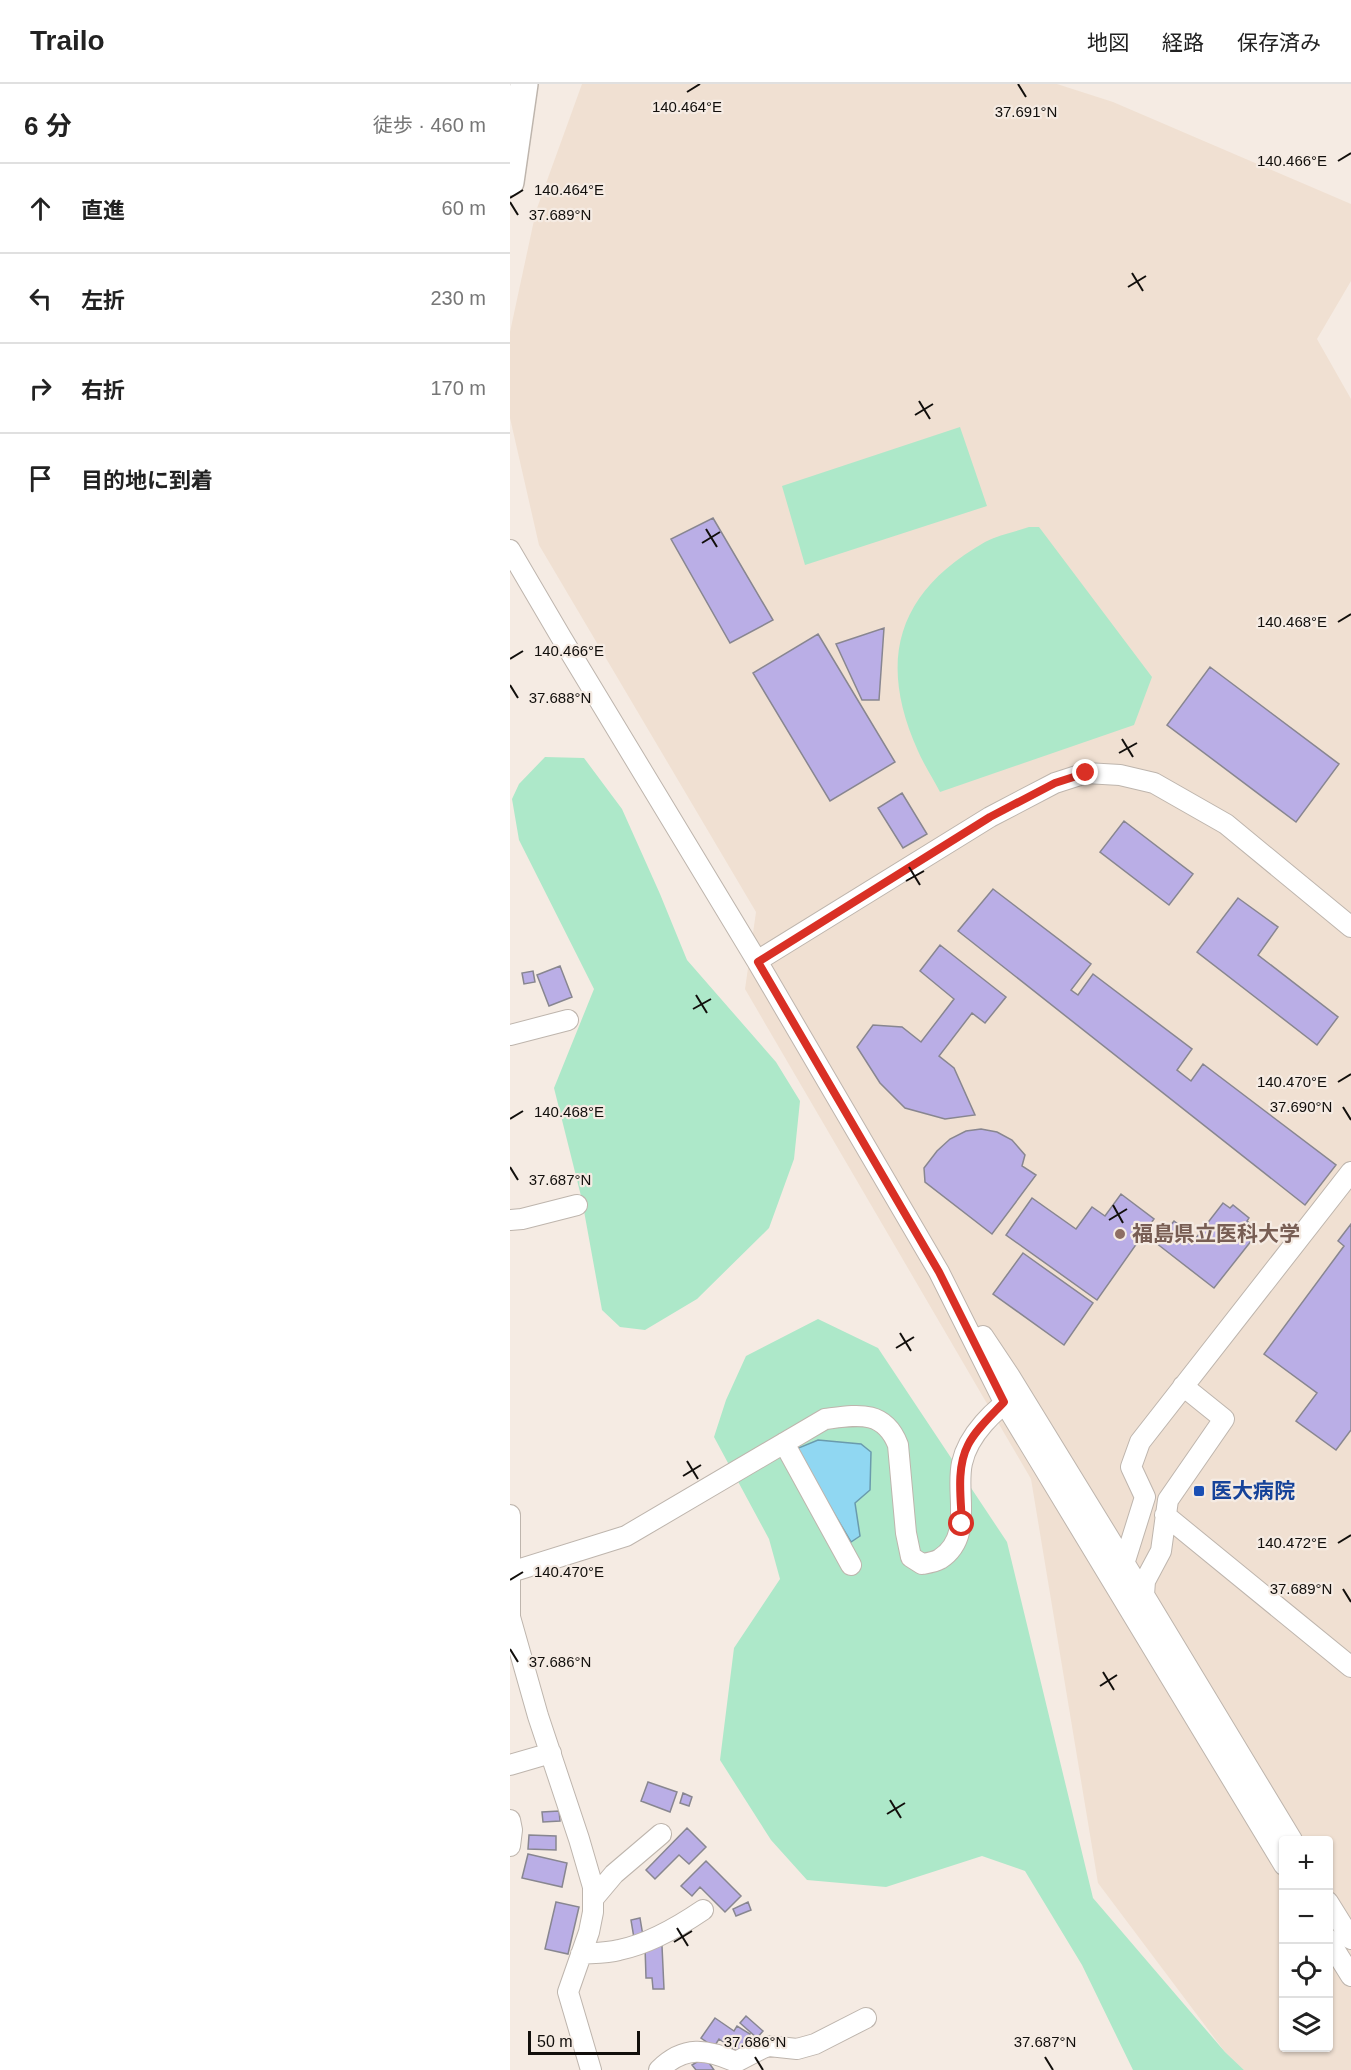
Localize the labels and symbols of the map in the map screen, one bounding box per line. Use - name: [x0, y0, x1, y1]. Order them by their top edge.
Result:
- text: 140.464°E: [652, 98, 722, 115]
- text: 37.691°N: [995, 103, 1057, 120]
- text: 140.466°E: [1257, 152, 1327, 169]
- text: 140.464°E: [534, 181, 604, 198]
- text: 37.689°N: [529, 206, 591, 223]
- text: 140.468°E: [1257, 613, 1327, 630]
- text: 140.466°E: [534, 642, 604, 659]
- text: 37.688°N: [529, 689, 591, 706]
- route end: [1072, 759, 1098, 785]
- text: 140.470°E: [1257, 1073, 1327, 1090]
- text: 37.690°N: [1270, 1098, 1332, 1115]
- text: 140.468°E: [534, 1103, 604, 1120]
- text: 37.687°N: [529, 1171, 591, 1188]
- place label: 福島県立医科大学: [1132, 1222, 1300, 1245]
- marker: 福島県立医科大学: [1113, 1227, 1127, 1241]
- place label: 医大病院: [1211, 1479, 1295, 1502]
- marker: 医大病院: [1192, 1484, 1206, 1498]
- route start: [948, 1510, 974, 1536]
- text: 140.472°E: [1257, 1534, 1327, 1551]
- text: 140.470°E: [534, 1563, 604, 1580]
- text: 37.689°N: [1270, 1580, 1332, 1597]
- text: 37.686°N: [529, 1653, 591, 1670]
- scale bar: [528, 2028, 640, 2056]
- text: 37.686°N: [724, 2033, 786, 2050]
- text: 37.687°N: [1014, 2033, 1076, 2050]

